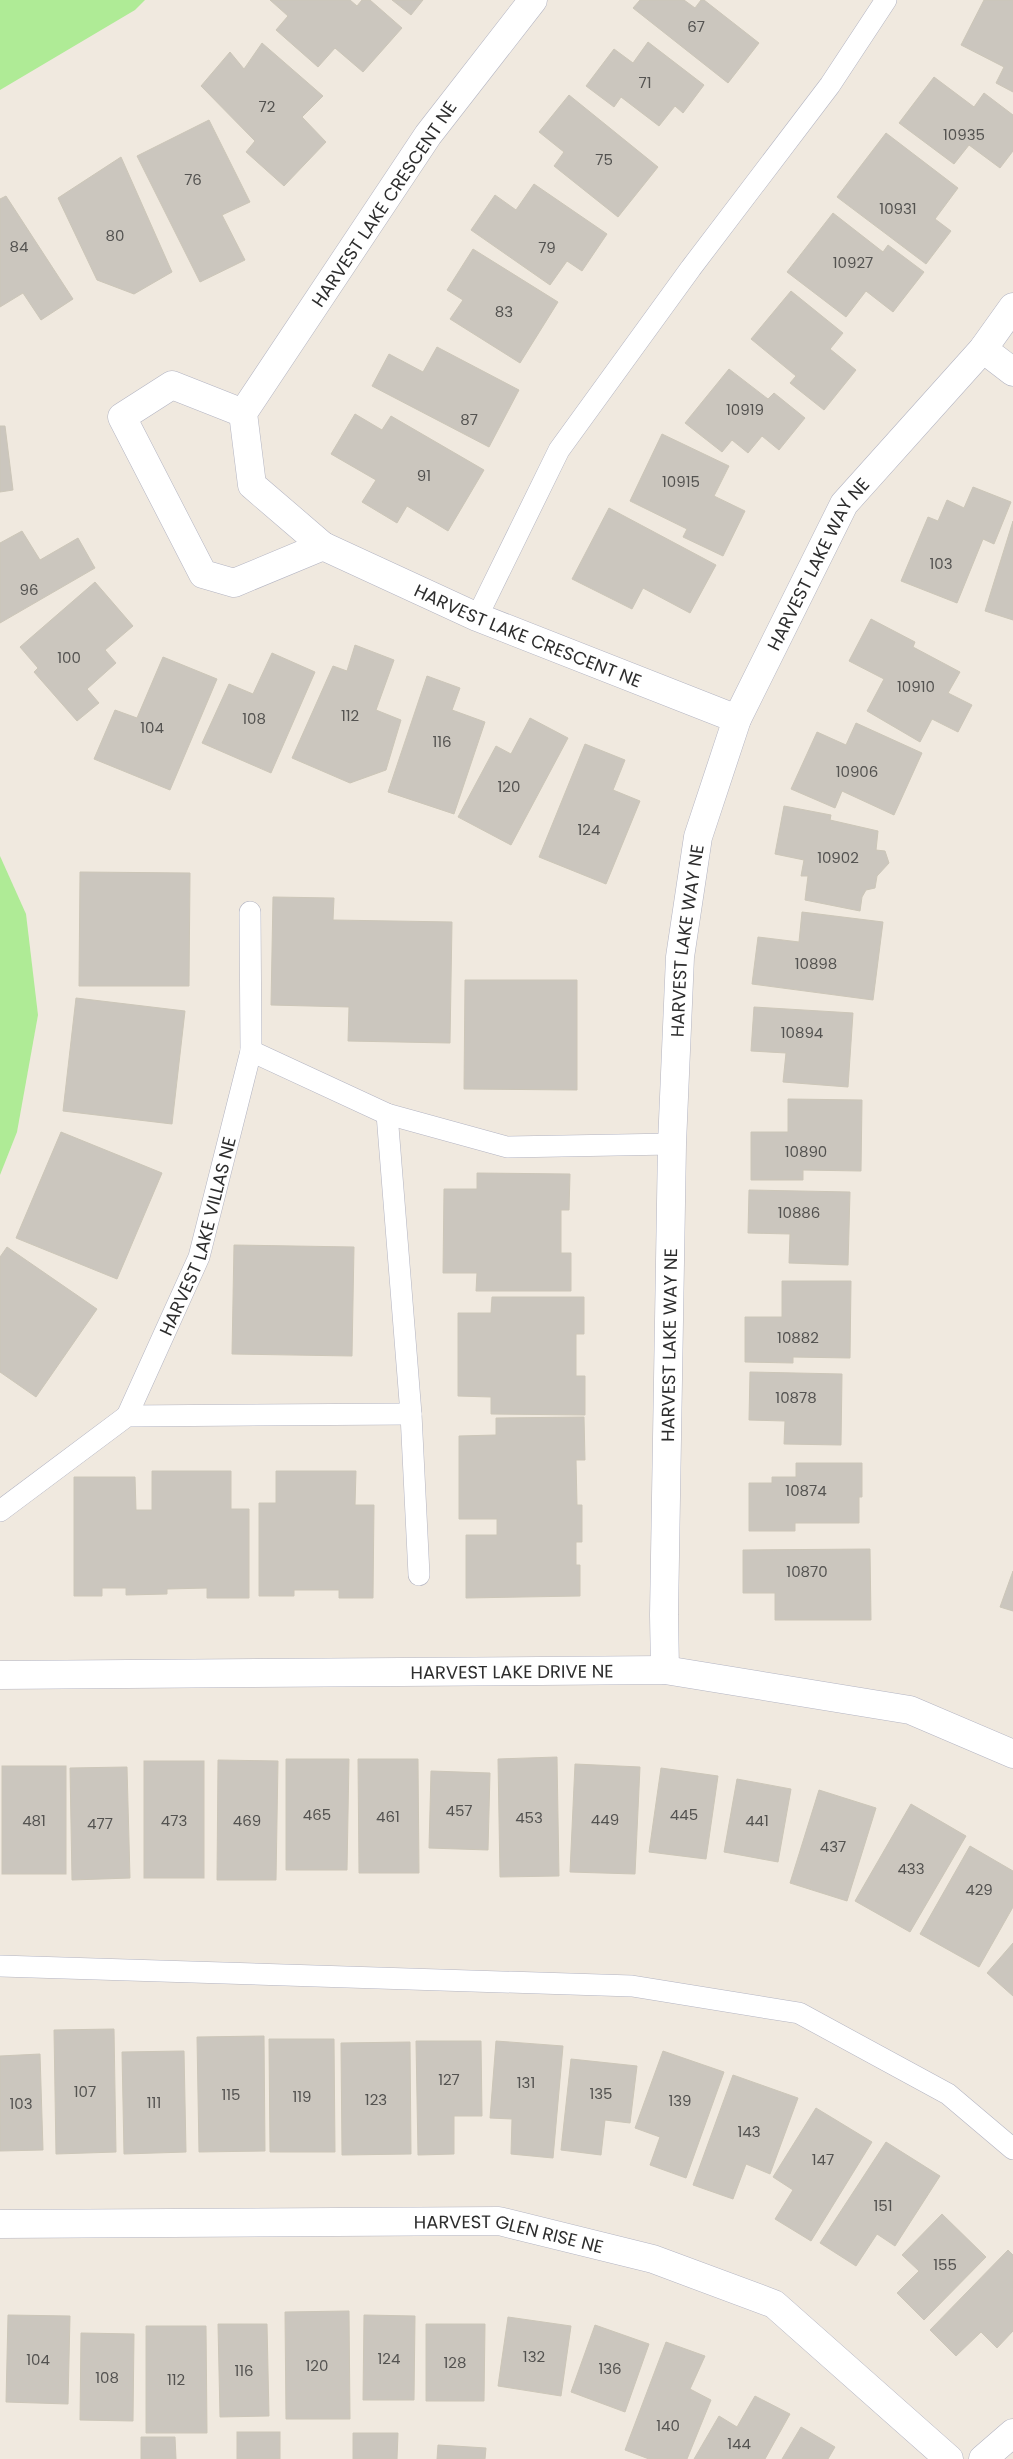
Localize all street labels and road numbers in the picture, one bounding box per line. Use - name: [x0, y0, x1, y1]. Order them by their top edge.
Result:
- street label: HARVEST LAKE CRESCENT NE: [306, 96, 462, 312]
- street label: HARVEST LAKE WAY NE: [761, 472, 875, 655]
- street label: HARVEST LAKE CRESCENT NE: [410, 577, 646, 693]
- street label: HARVEST LAKE WAY NE: [664, 843, 709, 1038]
- street label: HARVEST LAKE VILLAS NE: [153, 1134, 241, 1339]
- street label: HARVEST LAKE WAY NE: [654, 1248, 683, 1442]
- street label: HARVEST LAKE DRIVE NE: [410, 1658, 614, 1684]
- street label: HARVEST GLEN RISE NE: [414, 2208, 606, 2259]

